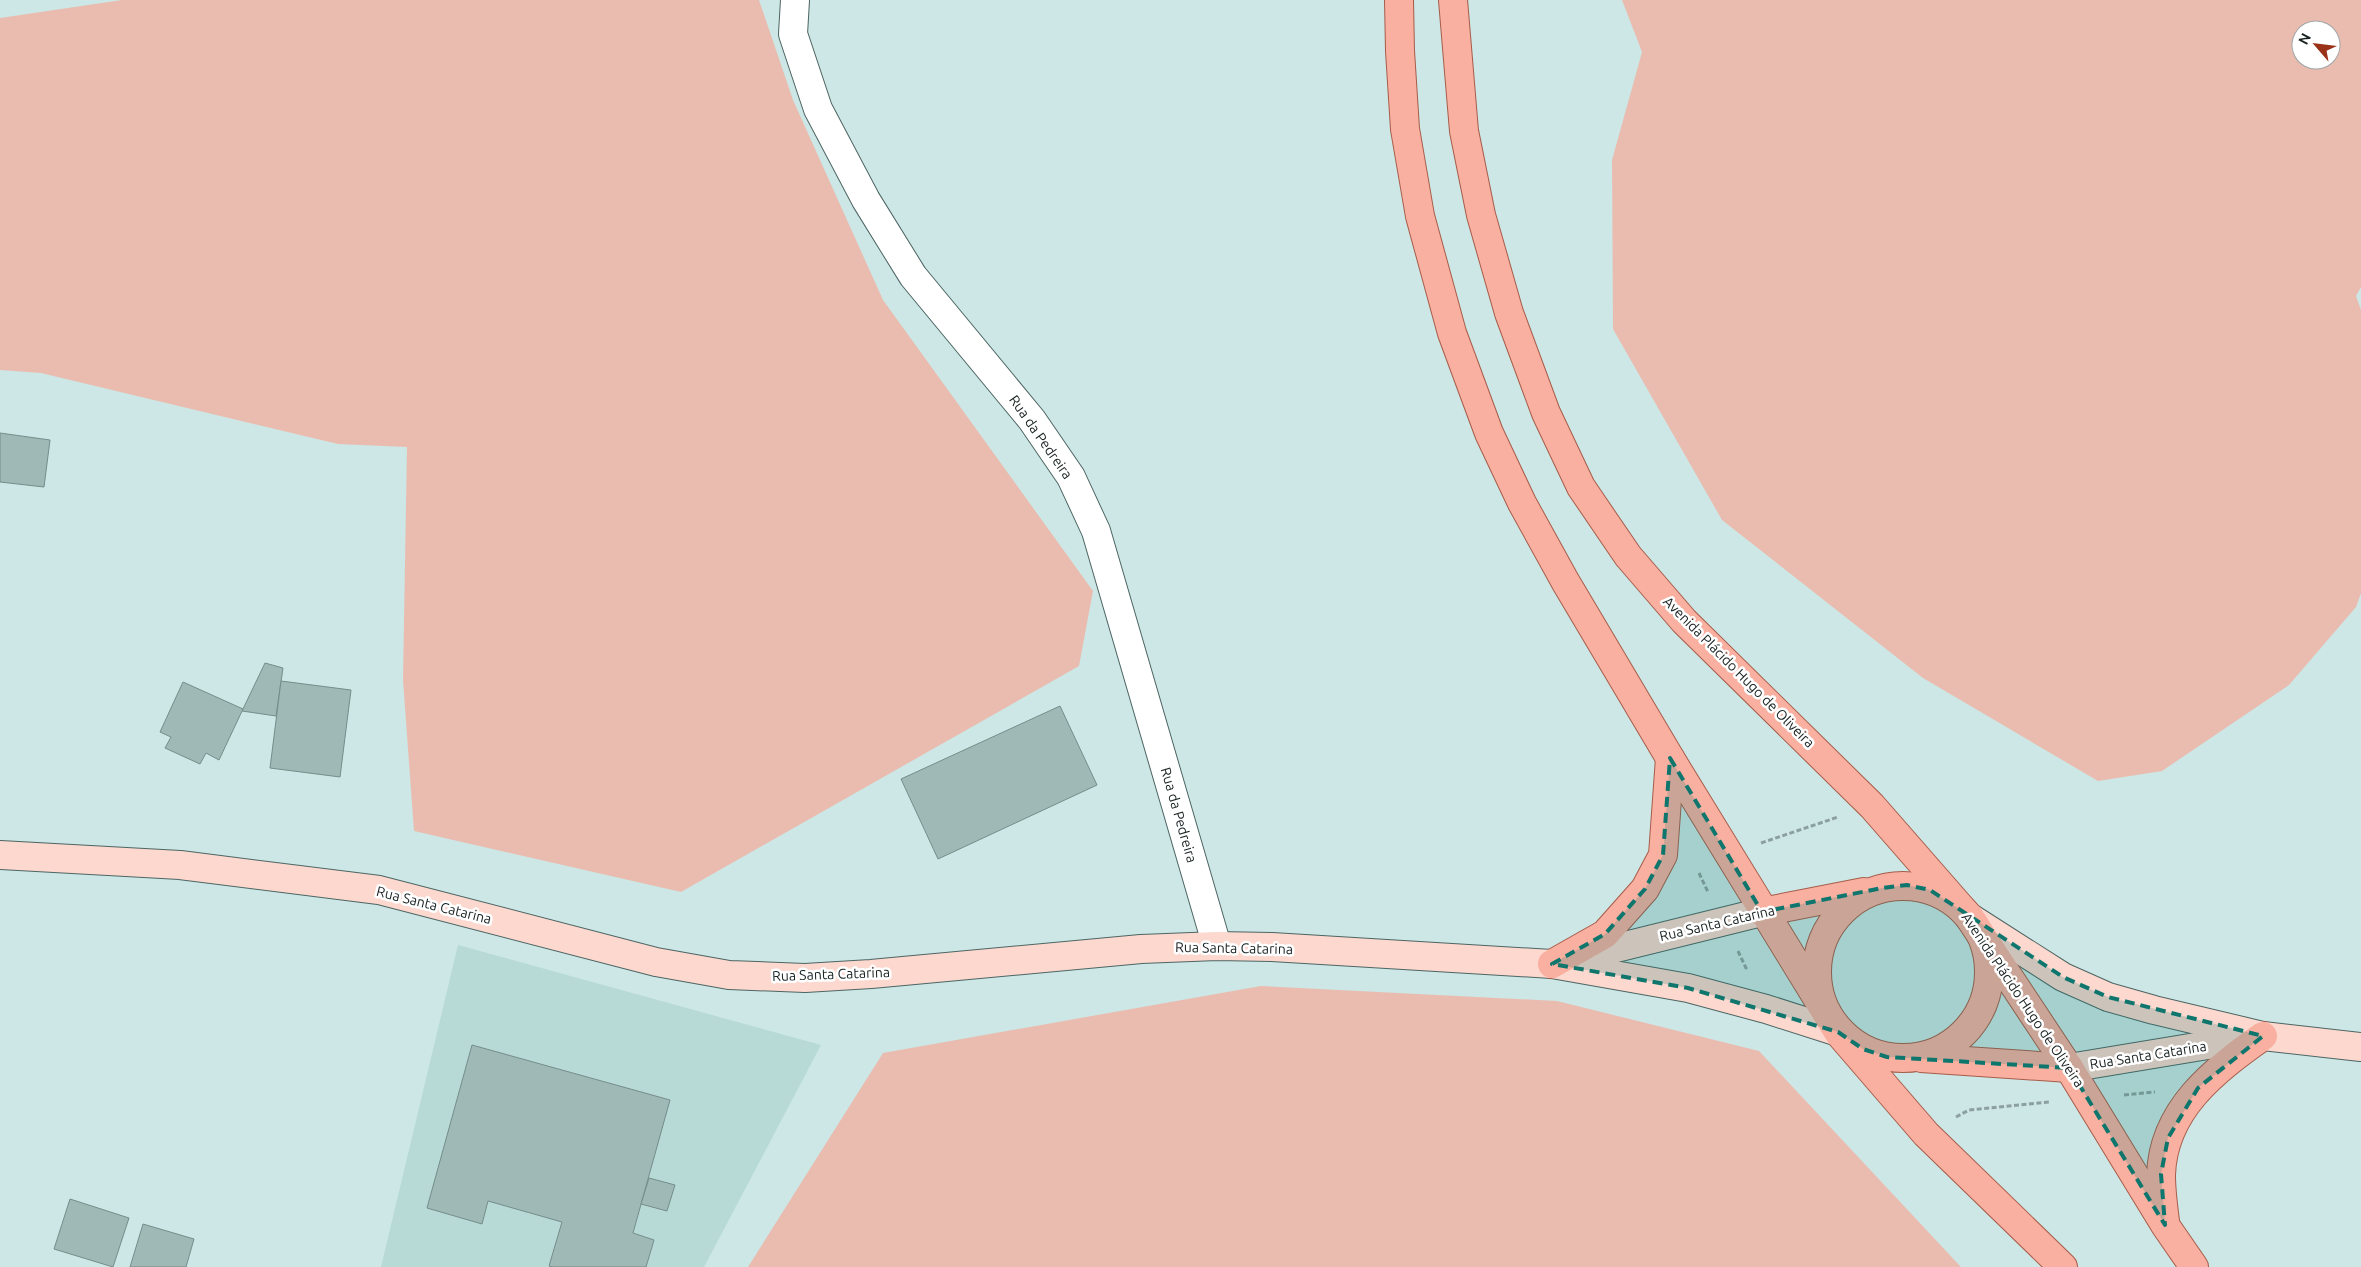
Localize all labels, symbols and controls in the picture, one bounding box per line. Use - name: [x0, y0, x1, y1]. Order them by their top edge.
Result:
- north arrow: [2291, 20, 2341, 70]
- text: N: [2295, 31, 2314, 47]
- street label: Rua da Pedreira: [1006, 392, 1076, 482]
- street label: Avenida Plácido Hugo de Oliveira: [1660, 593, 1818, 751]
- street label: Rua da Pedreira: [1158, 765, 1200, 865]
- street label: Rua Santa Catarina: [375, 883, 493, 927]
- street label: Rua Santa Catarina: [1658, 902, 1776, 944]
- street label: Avenida Plácido Hugo de Oliveira: [1959, 910, 2087, 1090]
- street label: Rua Santa Catarina: [1175, 939, 1293, 957]
- street label: Rua Santa Catarina: [772, 964, 890, 984]
- street label: Rua Santa Catarina: [2089, 1038, 2207, 1072]

